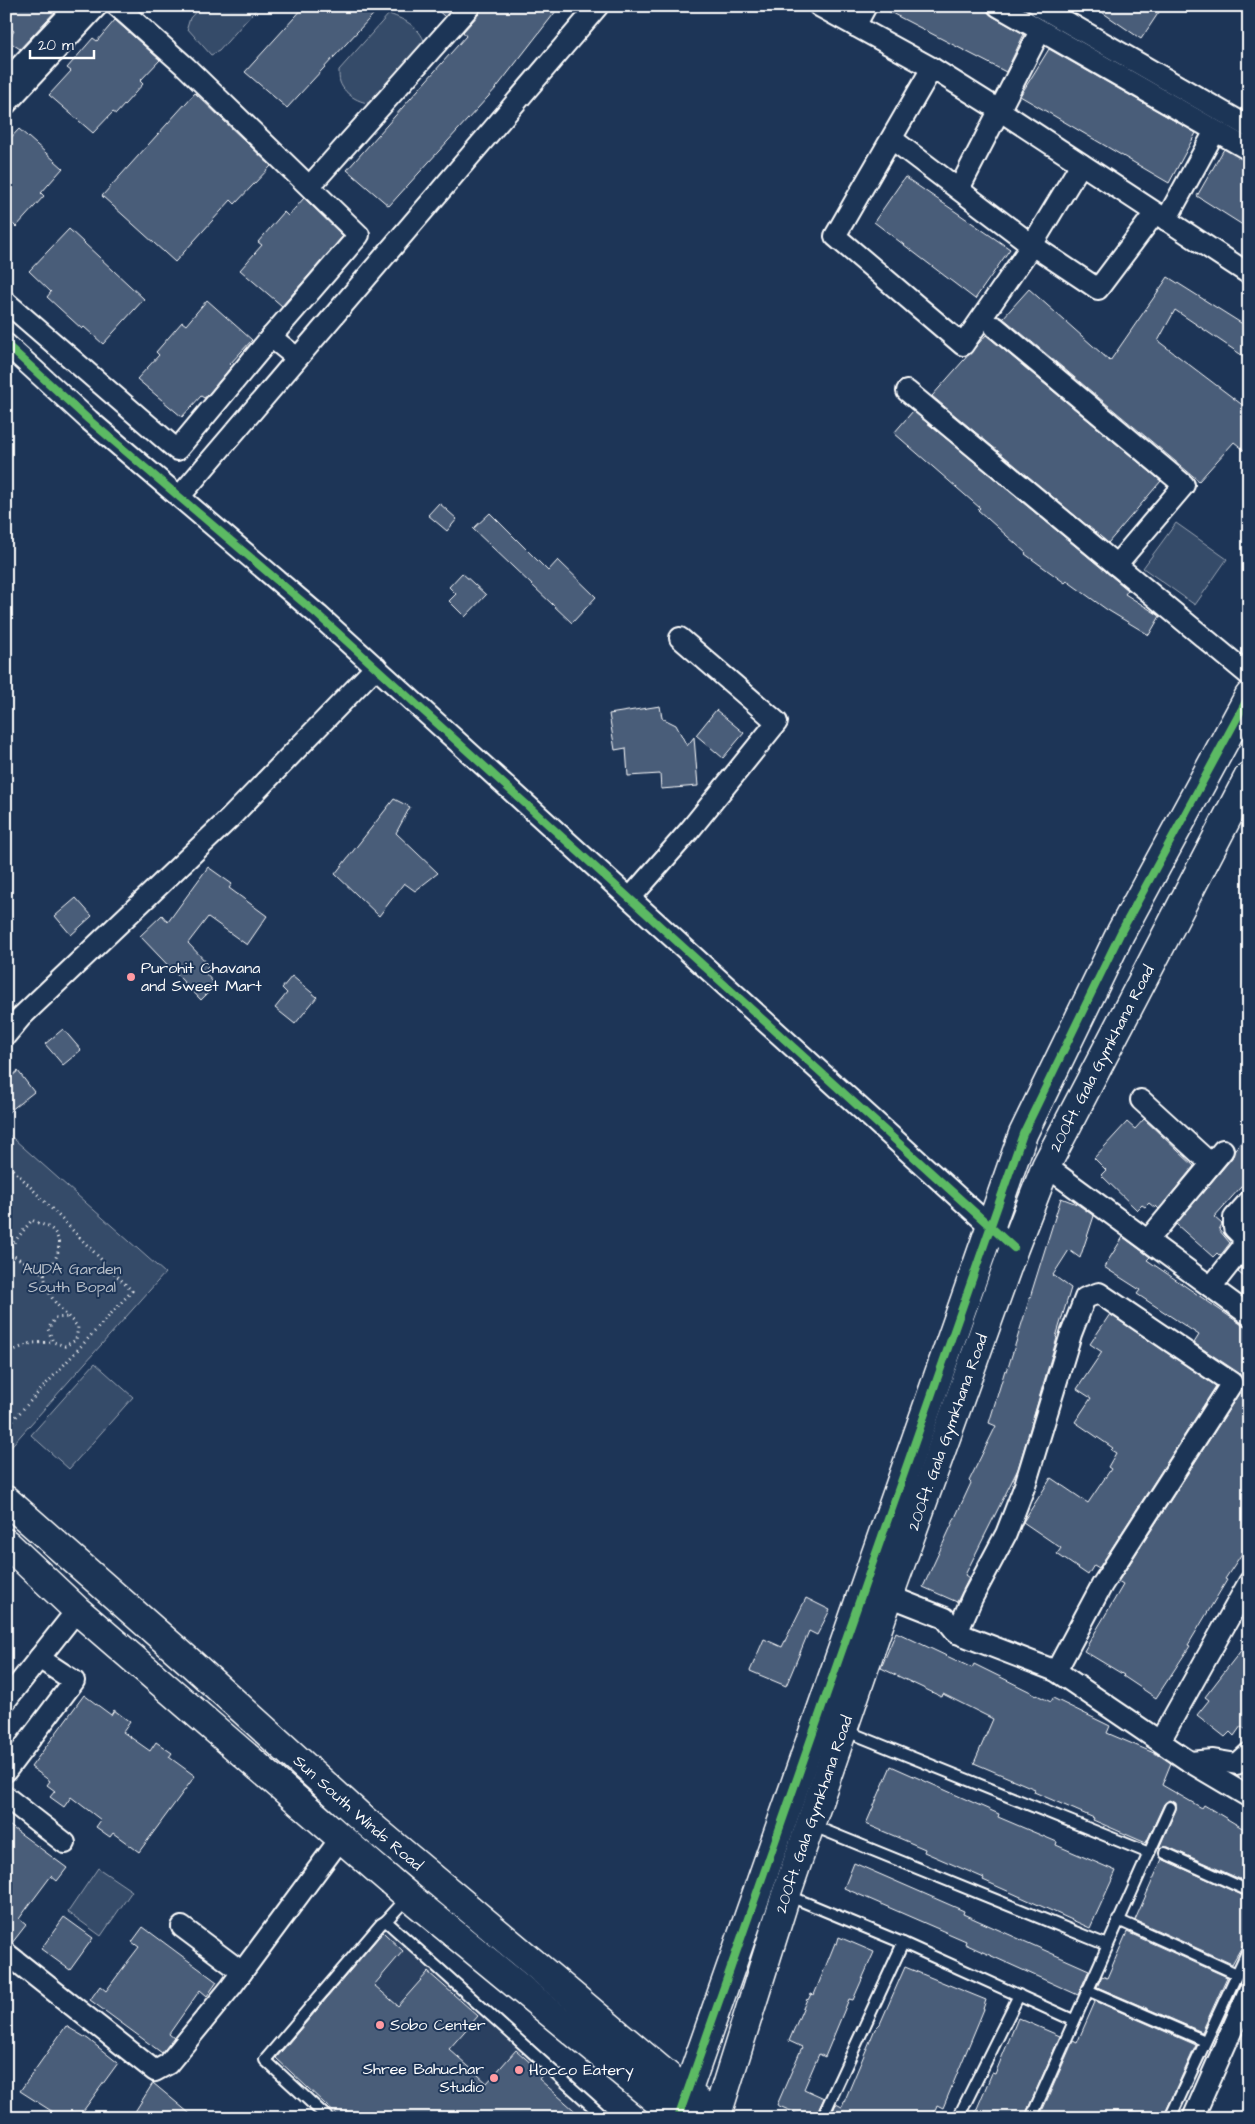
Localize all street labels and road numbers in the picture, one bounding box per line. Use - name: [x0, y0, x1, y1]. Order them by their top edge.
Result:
- street label: 200ft. Gala Gymkhana Road: [1044, 961, 1160, 1156]
- street label: 200ft. Gala Gymkhana Road: [902, 1331, 993, 1534]
- street label: 200ft. Gala Gymkhana Road: [770, 1713, 858, 1916]
- street label: Sun South Winds Road: [288, 1750, 427, 1876]

